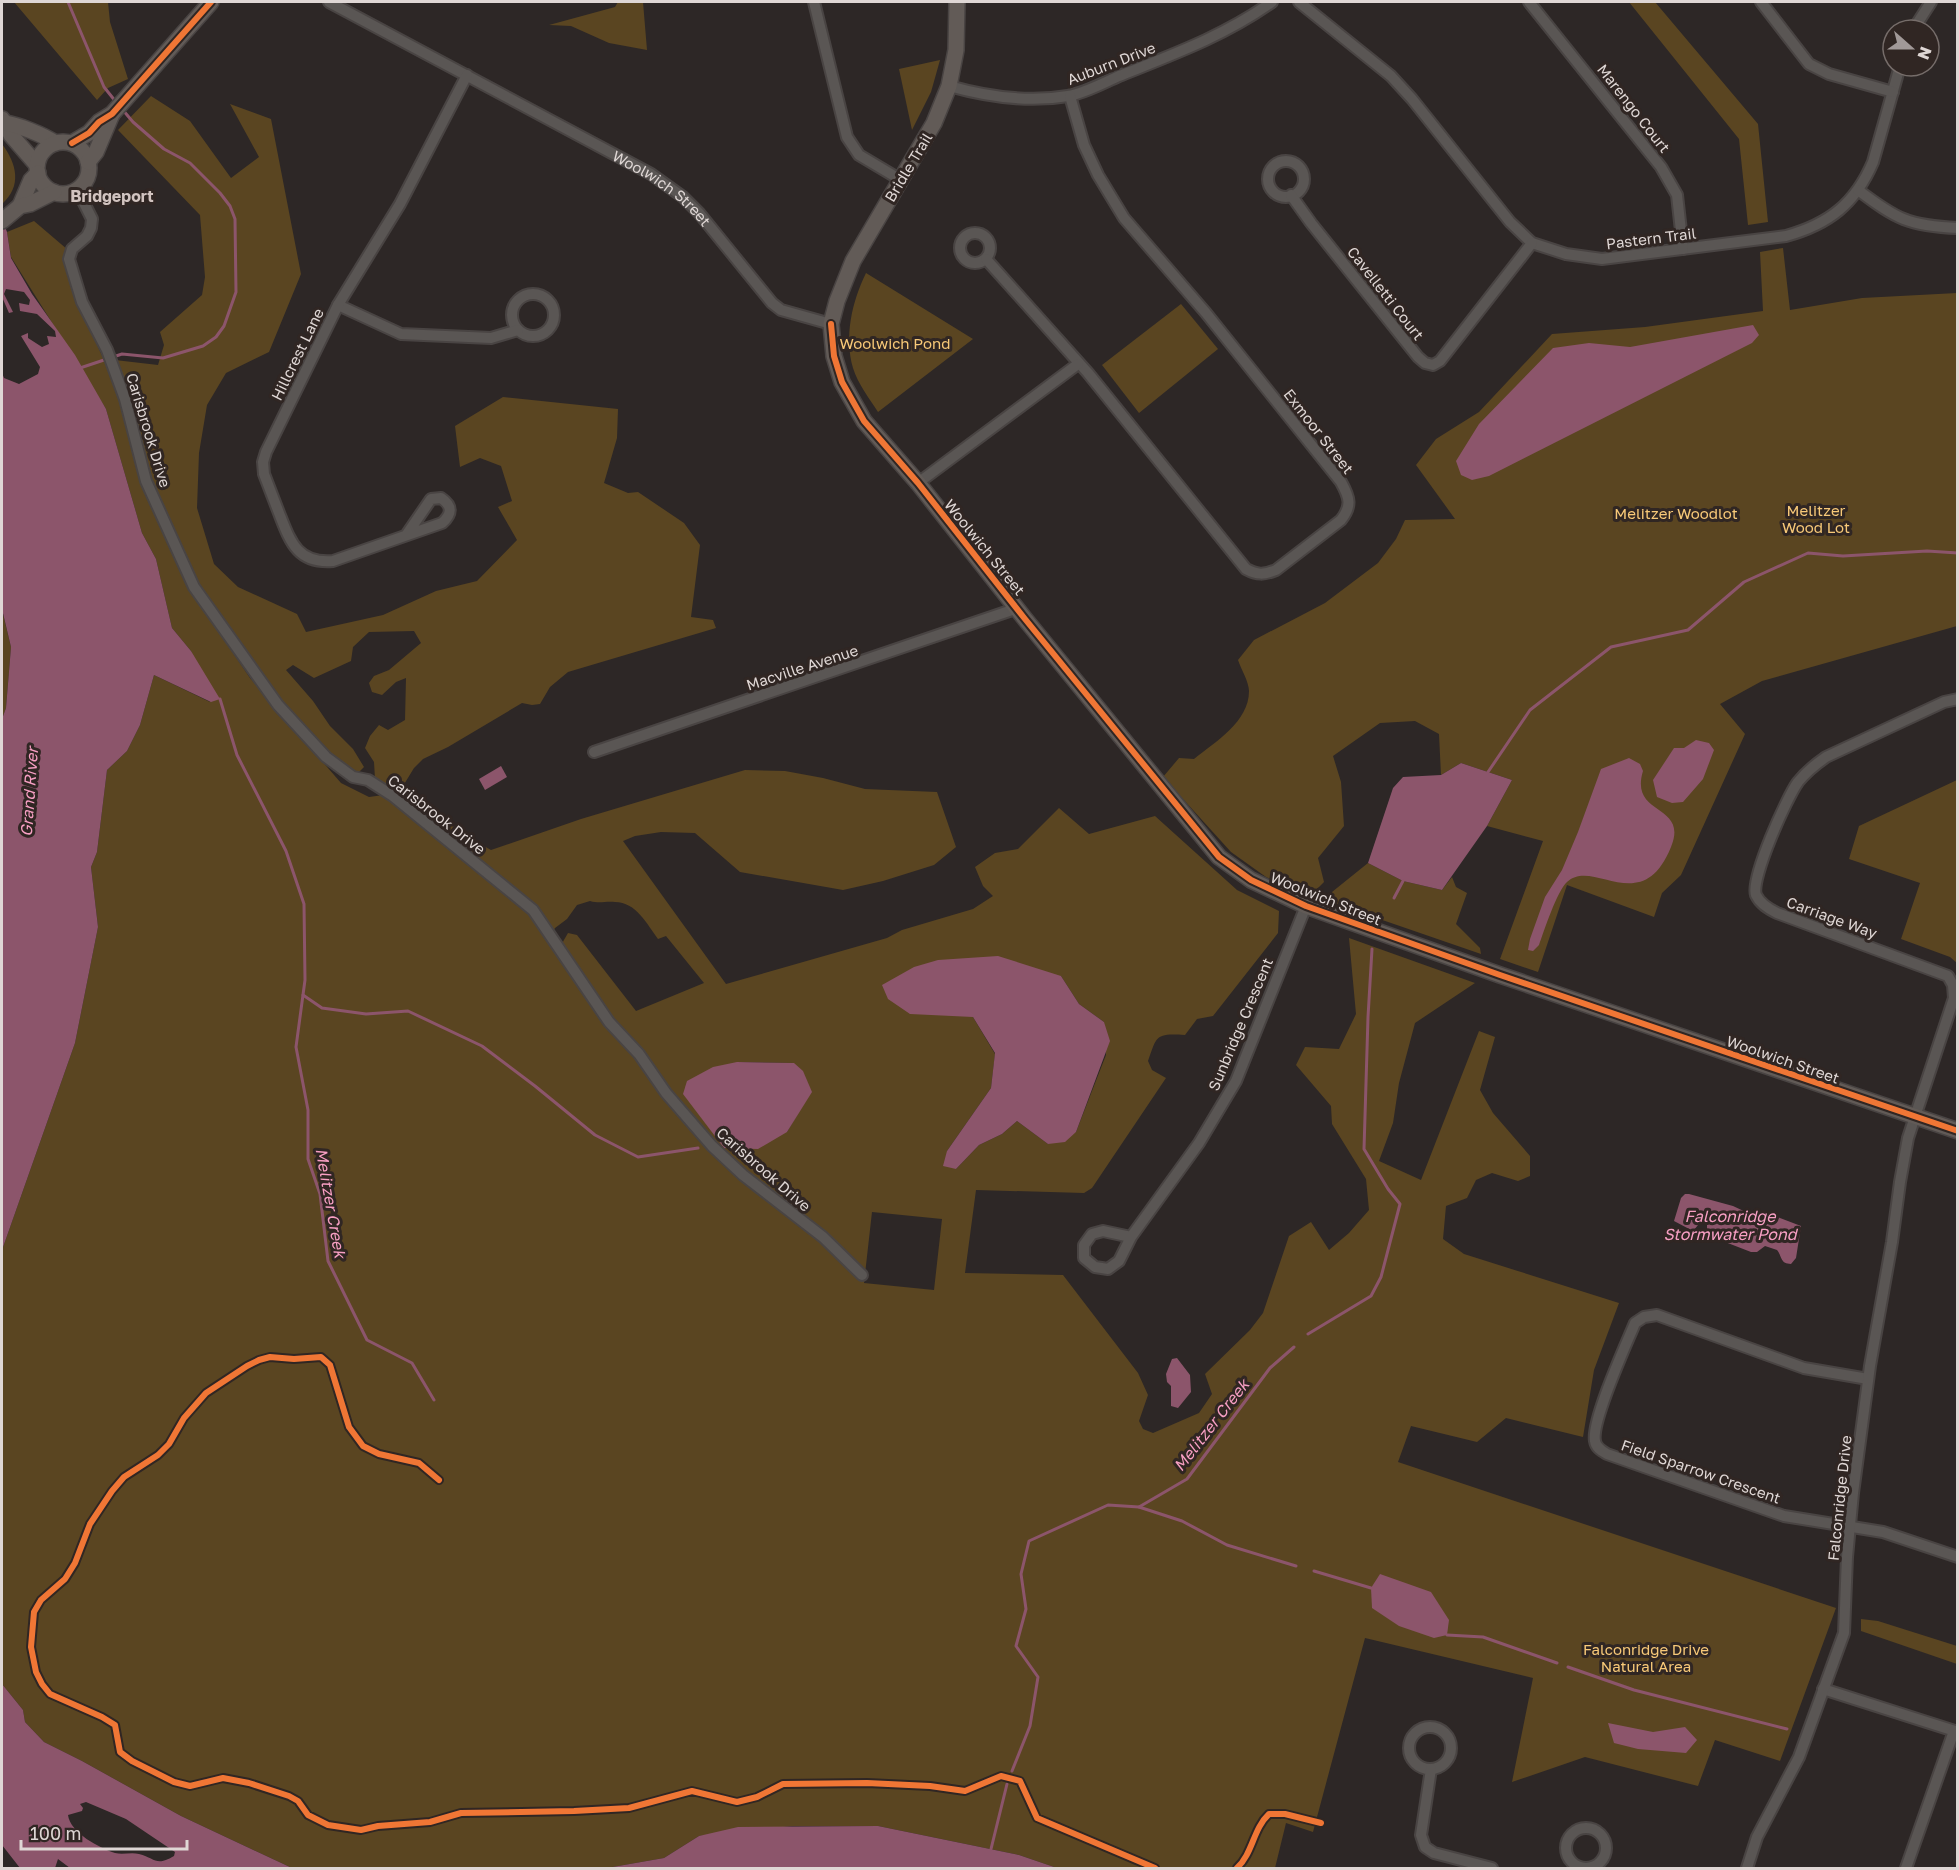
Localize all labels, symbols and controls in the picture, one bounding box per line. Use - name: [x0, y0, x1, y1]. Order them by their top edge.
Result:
- north arrow: [1881, 18, 1941, 78]
- street label: Auburn Drive: [1064, 38, 1158, 88]
- text: N: [1913, 44, 1937, 63]
- street label: Marengo Court: [1594, 60, 1674, 156]
- street label: Bridle Trail: [880, 129, 936, 205]
- street label: Woolwich Street: [610, 146, 715, 230]
- district label: Bridgeport: [70, 186, 154, 206]
- street label: Pastern Trail: [1605, 224, 1697, 252]
- street label: Cavelletti Court: [1344, 243, 1428, 343]
- street label: Hillcrest Lane: [267, 305, 327, 403]
- park label: Woolwich Pond: [840, 334, 950, 352]
- street label: Carisbrook Drive: [123, 371, 175, 490]
- street label: Exmoor Street: [1280, 385, 1358, 477]
- street label: Woolwich Street: [941, 495, 1029, 599]
- park label: Melitzer Wood Lot: [1782, 501, 1850, 536]
- park label: Melitzer Woodlot: [1614, 504, 1738, 522]
- street label: Macville Avenue: [744, 640, 860, 694]
- water label: Grand River: [16, 744, 42, 837]
- street label: Carisbrook Drive: [385, 770, 490, 858]
- street label: Woolwich Street: [1268, 868, 1384, 928]
- street label: Carriage Way: [1784, 892, 1880, 942]
- street label: Sunbridge Crescent: [1204, 955, 1276, 1093]
- street label: Woolwich Street: [1724, 1031, 1842, 1087]
- street label: Carisbrook Drive: [713, 1123, 815, 1215]
- water label: Melitzer Creek: [311, 1146, 351, 1262]
- water label: Falconridge Stormwater Pond: [1663, 1206, 1799, 1244]
- water label: Melitzer Creek: [1169, 1373, 1254, 1475]
- street label: Falconridge Drive: [1823, 1434, 1855, 1562]
- street label: Field Sparrow Crescent: [1619, 1435, 1783, 1507]
- park label: Falconridge Drive Natural Area: [1583, 1640, 1709, 1675]
- scale bar: [21, 1813, 188, 1851]
- text: 100 m: [30, 1822, 81, 1844]

